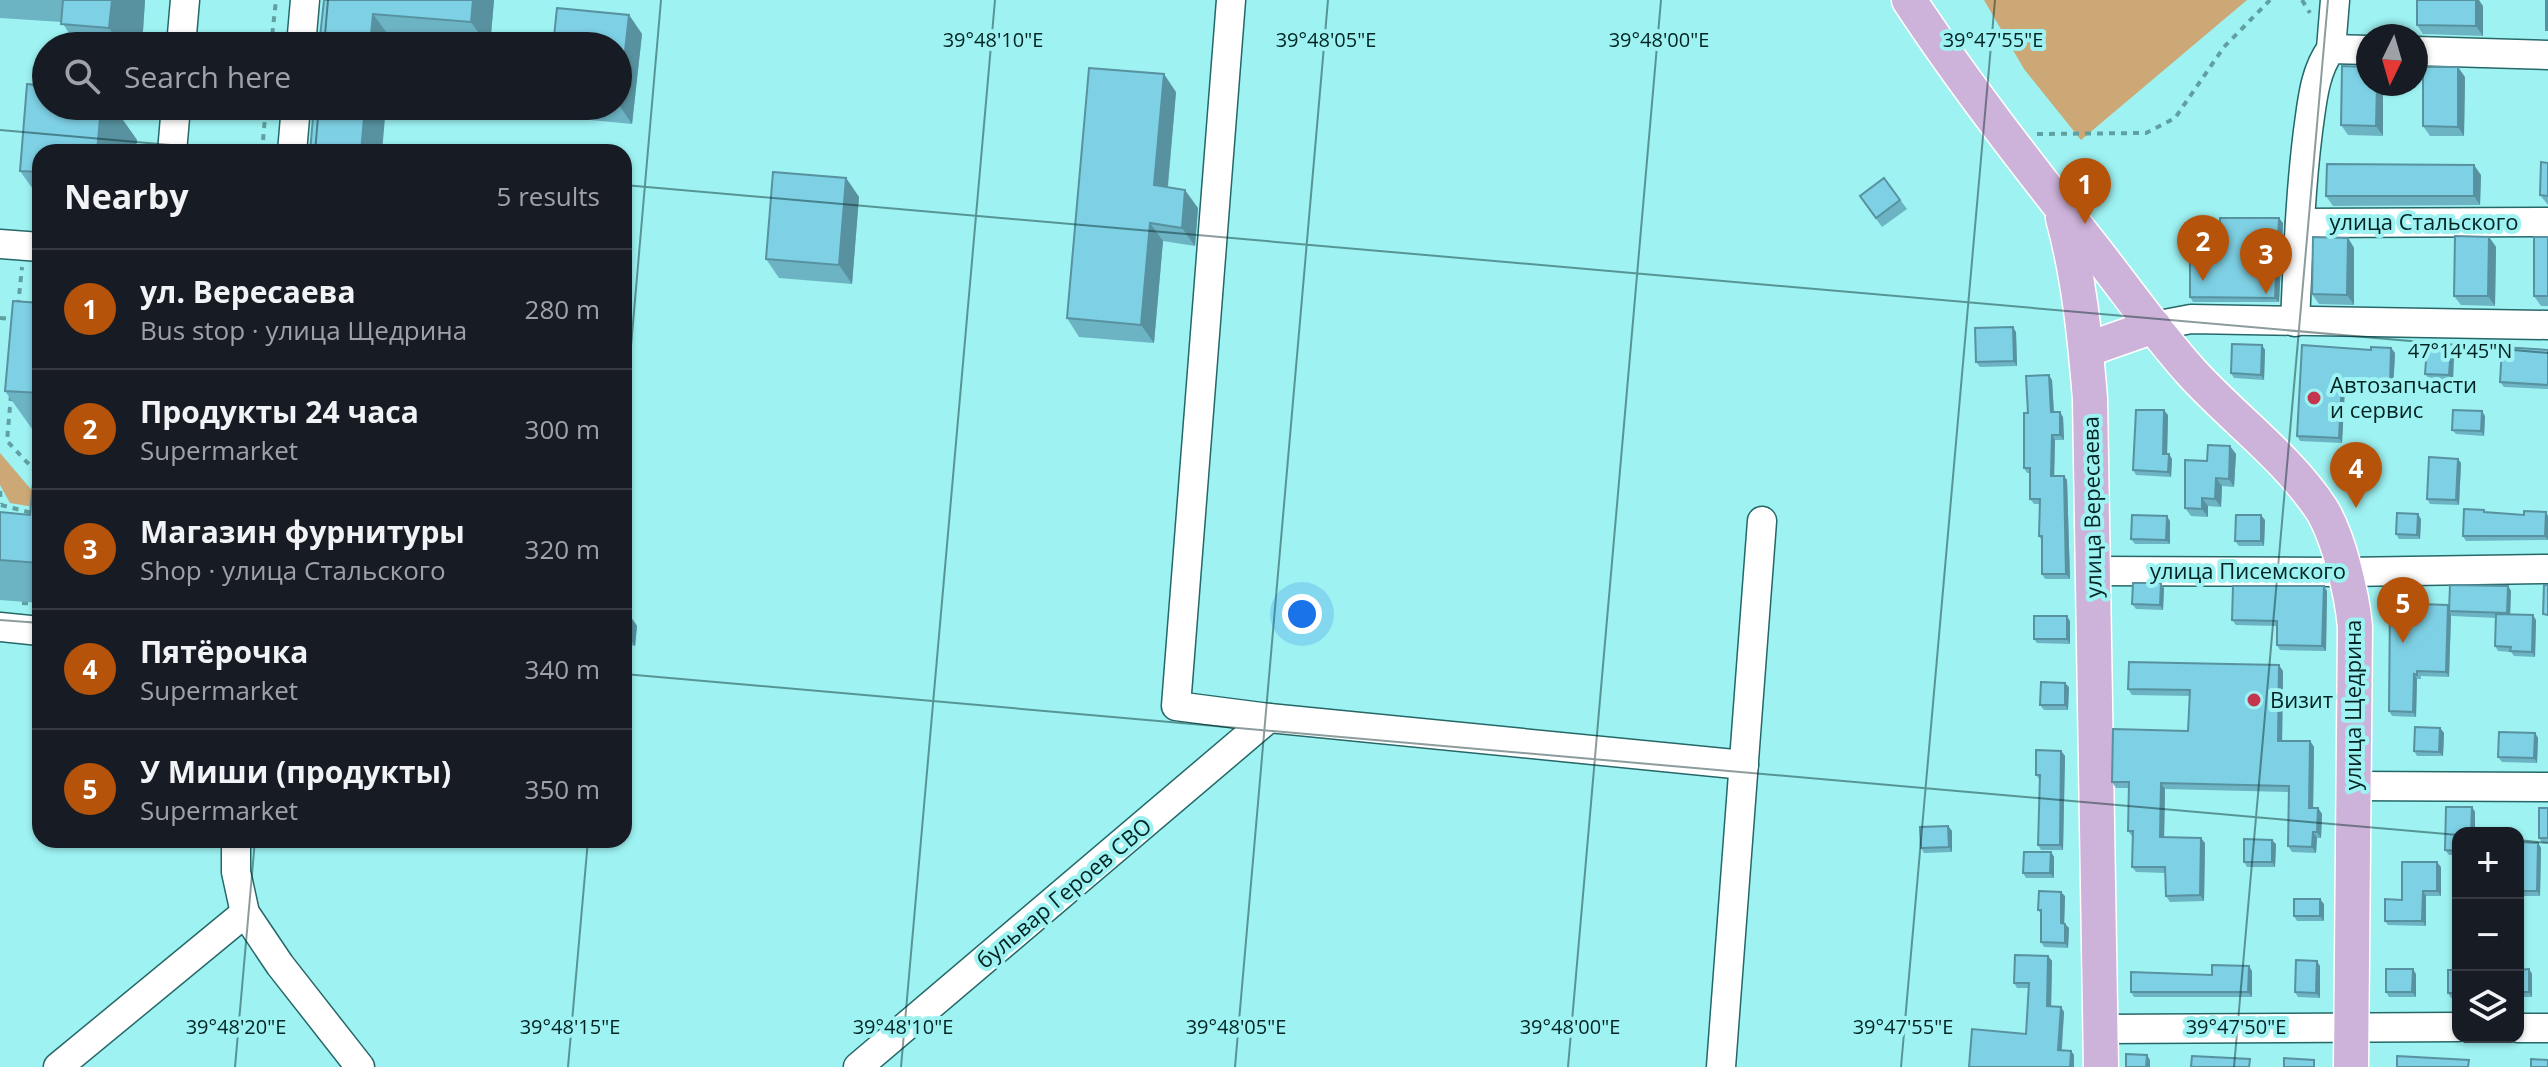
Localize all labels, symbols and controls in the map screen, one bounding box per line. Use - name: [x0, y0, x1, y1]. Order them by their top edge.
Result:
- north arrow: [2356, 24, 2428, 96]
- text: 39°48'10"E: [943, 26, 1043, 53]
- text: 39°48'05"E: [1276, 26, 1376, 53]
- text: 39°48'00"E: [1609, 26, 1709, 53]
- text: 39°47'55"E: [1943, 26, 2043, 53]
- search box: [32, 32, 632, 120]
- icon: search: [60, 54, 104, 98]
- text: Search here: [124, 56, 291, 97]
- pin: 1: [2059, 158, 2111, 224]
- text: Nearby: [64, 173, 189, 219]
- text: 5 results: [497, 178, 600, 214]
- street label: улица Стальского: [2329, 206, 2519, 236]
- pin: 2: [2177, 215, 2229, 281]
- pin: 3: [2240, 228, 2292, 294]
- text: ул. Вересаева: [140, 271, 356, 312]
- text: 1: [83, 291, 97, 327]
- text: 280 m: [525, 291, 600, 327]
- text: Bus stop · улица Щедрина: [140, 312, 467, 348]
- text: 47°14'45"N: [2408, 337, 2512, 364]
- place label: Автозапчасти и сервис: [2330, 369, 2477, 424]
- marker: Автозапчасти и сервис: [2305, 389, 2323, 407]
- text: Продукты 24 часа: [140, 391, 419, 432]
- text: 2: [83, 411, 97, 447]
- text: 300 m: [525, 411, 600, 447]
- street label: улица Вересаева: [2074, 416, 2108, 598]
- text: Supermarket: [140, 432, 298, 468]
- pin: 4: [2330, 442, 2382, 508]
- text: Магазин фурнитуры: [140, 511, 465, 552]
- text: 3: [83, 531, 97, 567]
- text: 320 m: [525, 531, 600, 567]
- text: Shop · улица Стальского: [140, 552, 446, 588]
- street label: улица Писемского: [2150, 555, 2346, 585]
- pin: 5: [2377, 577, 2429, 643]
- your location: [1282, 594, 1322, 634]
- street label: улица Щедрина: [2337, 620, 2367, 790]
- text: Пятёрочка: [140, 631, 308, 672]
- text: 4: [83, 651, 97, 687]
- text: 340 m: [525, 651, 600, 687]
- text: Supermarket: [140, 672, 298, 708]
- place label: Визит: [2270, 684, 2333, 714]
- marker: Визит: [2245, 691, 2263, 709]
- text: У Миши (продукты): [140, 751, 451, 792]
- text: 5: [83, 771, 97, 807]
- text: 350 m: [525, 771, 600, 807]
- text: Supermarket: [140, 792, 298, 828]
- street label: бульвар Героев СВО: [969, 810, 1157, 974]
- map controls: [2452, 827, 2524, 1043]
- button: +: [2452, 827, 2524, 899]
- button: −: [2452, 899, 2524, 971]
- button: layers: [2452, 971, 2524, 1043]
- text: 39°48'20"E: [186, 1013, 286, 1040]
- text: 39°48'15"E: [520, 1013, 620, 1040]
- text: 39°48'10"E: [853, 1013, 953, 1040]
- text: 39°48'05"E: [1186, 1013, 1286, 1040]
- text: 39°48'00"E: [1520, 1013, 1620, 1040]
- text: 39°47'55"E: [1853, 1013, 1953, 1040]
- text: 39°47'50"E: [2186, 1013, 2286, 1040]

